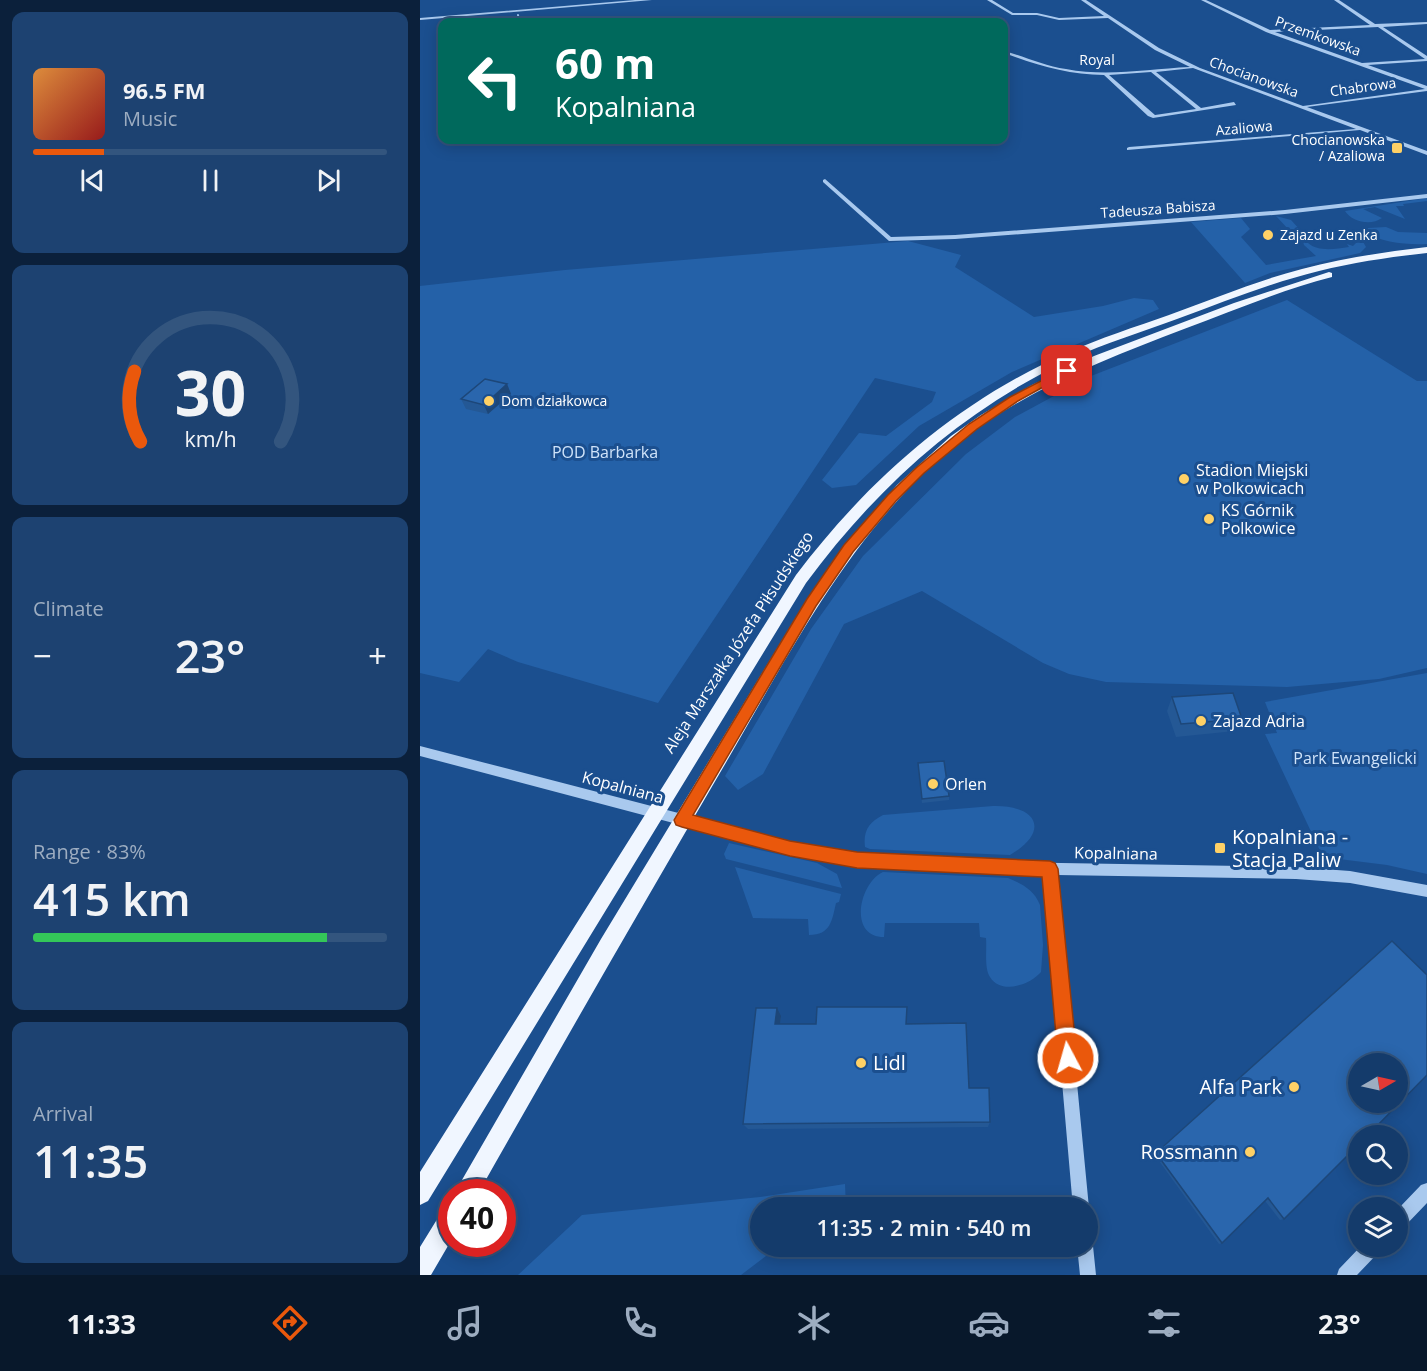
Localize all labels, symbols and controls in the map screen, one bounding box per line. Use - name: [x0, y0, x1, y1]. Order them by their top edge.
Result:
- street label: Przemkowska: [1273, 11, 1364, 60]
- text: 60 m: [555, 34, 655, 91]
- icon: left: [456, 42, 534, 120]
- street label: Royal: [1079, 50, 1115, 69]
- street label: Chocianowska: [1207, 52, 1301, 101]
- street label: Chabrowa: [1329, 72, 1397, 101]
- text: 96.5 FM: [123, 75, 206, 105]
- text: Kopalniana: [555, 88, 696, 125]
- text: Music: [123, 105, 177, 132]
- street label: Azaliowa: [1215, 116, 1273, 139]
- place label: Chocianowska / Azaliowa: [1291, 130, 1385, 165]
- marker: Chocianowska / Azaliowa: [1390, 141, 1404, 155]
- icon: previous: [76, 164, 109, 197]
- icon: pause: [194, 164, 227, 197]
- icon: next: [312, 164, 345, 197]
- street label: Tadeusza Babisza: [1100, 195, 1216, 222]
- place label: Zajazd u Zenka: [1280, 225, 1378, 244]
- marker: Zajazd u Zenka: [1261, 228, 1275, 242]
- pin: [1041, 345, 1092, 396]
- text: 30: [174, 349, 246, 434]
- icon: arrive: [1050, 354, 1083, 387]
- place label: Dom działkowca: [501, 391, 607, 410]
- marker: Dom działkowca: [482, 394, 496, 408]
- text: km/h: [184, 424, 236, 453]
- park label: POD Barbarka: [552, 441, 658, 463]
- place label: Stadion Miejski w Polkowicach: [1196, 459, 1308, 499]
- marker: Stadion Miejski w Polkowicach: [1177, 472, 1191, 486]
- place label: KS Górnik Polkowice: [1221, 499, 1295, 539]
- marker: KS Górnik Polkowice: [1202, 512, 1216, 526]
- street label: Aleja Marszałka Józefa Piłsudskiego: [658, 527, 818, 757]
- text: Climate: [33, 595, 104, 622]
- text: 23°: [175, 625, 245, 686]
- text: −: [33, 633, 52, 678]
- text: +: [368, 633, 387, 678]
- place label: Zajazd Adria: [1213, 710, 1305, 732]
- marker: Zajazd Adria: [1194, 714, 1208, 728]
- park label: Park Ewangelicki: [1293, 747, 1417, 769]
- street label: Kopalniana: [580, 766, 666, 808]
- place label: Orlen: [945, 773, 987, 795]
- marker: Orlen: [926, 777, 940, 791]
- place label: Kopalniana - Stacja Paliw: [1232, 823, 1348, 873]
- text: Range · 83%: [33, 838, 146, 865]
- street label: Kopalniana: [1074, 841, 1158, 865]
- marker: Kopalniana - Stacja Paliw: [1213, 841, 1227, 855]
- text: 415 km: [33, 868, 191, 929]
- position arrow: [1036, 1026, 1100, 1090]
- place label: Lidl: [873, 1049, 906, 1076]
- north arrow: [1348, 1053, 1408, 1113]
- map controls: [1348, 1053, 1408, 1257]
- marker: Lidl: [854, 1056, 868, 1070]
- place label: Alfa Park: [1199, 1073, 1282, 1100]
- marker: Alfa Park: [1287, 1080, 1301, 1094]
- text: Arrival: [33, 1100, 93, 1127]
- button: search: [1348, 1125, 1408, 1185]
- text: 11:35: [33, 1130, 148, 1191]
- place label: Rossmann: [1140, 1138, 1238, 1165]
- marker: Rossmann: [1243, 1145, 1257, 1159]
- speed limit sign: 40: [438, 1179, 516, 1257]
- button: layers: [1348, 1197, 1408, 1257]
- text: 11:35 · 2 min · 540 m: [816, 1212, 1032, 1242]
- icon: directions: [269, 1302, 311, 1344]
- icon: music: [444, 1302, 486, 1344]
- icon: phone: [619, 1302, 661, 1344]
- icon: climate: [793, 1302, 835, 1344]
- icon: car: [968, 1302, 1010, 1344]
- icon: filters: [1143, 1302, 1185, 1344]
- text: 11:33: [66, 1305, 136, 1342]
- text: 23°: [1318, 1305, 1360, 1342]

